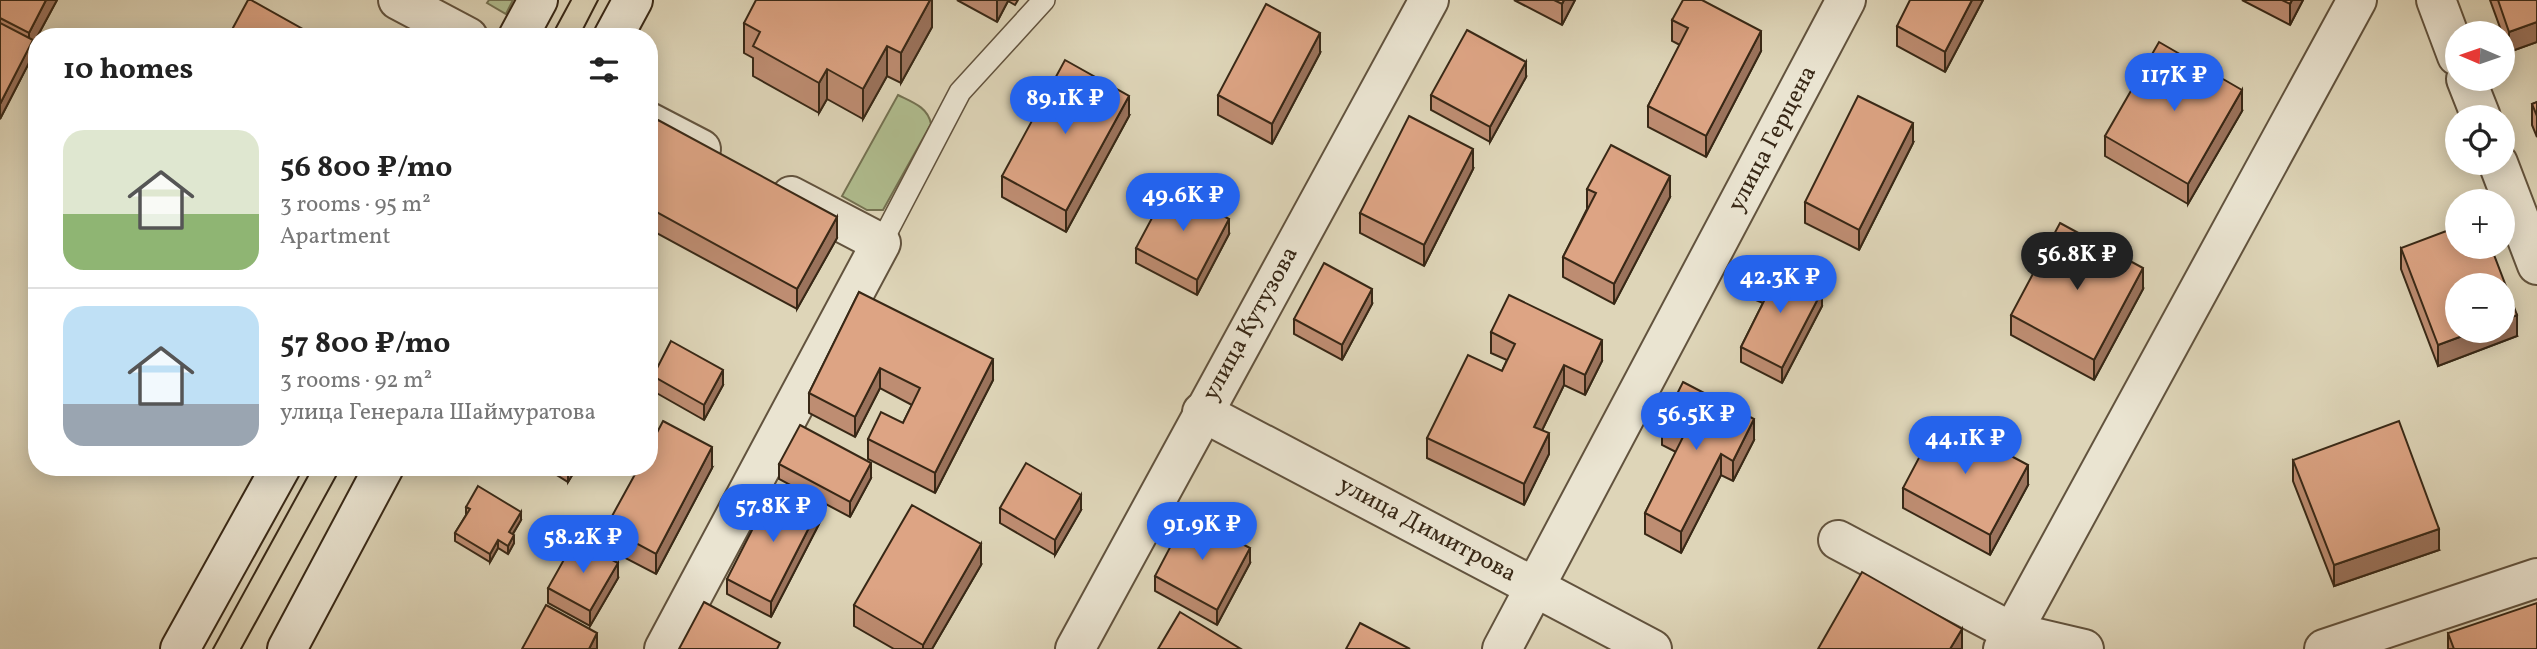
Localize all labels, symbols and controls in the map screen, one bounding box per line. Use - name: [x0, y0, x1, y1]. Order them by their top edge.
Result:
- north arrow: [2445, 21, 2515, 91]
- map controls: [2445, 21, 2515, 343]
- text: 10 homes: [63, 49, 193, 91]
- icon: filters: [585, 51, 623, 89]
- pin: 117K ₽: [2117, 54, 2231, 113]
- street label: улица Герцена: [1720, 60, 1826, 218]
- text: 117K ₽: [2141, 60, 2207, 92]
- pin: 89.1K ₽: [1000, 76, 1130, 136]
- text: 89.1K ₽: [1026, 83, 1104, 115]
- button: locate: [2445, 105, 2515, 175]
- text: 56 800 ₽/mo: [280, 147, 452, 189]
- icon: home: [119, 158, 203, 242]
- pin: 49.6K ₽: [1118, 174, 1248, 233]
- text: 49.6K ₽: [1142, 180, 1224, 212]
- text: 3 rooms · 95 m²: [280, 189, 431, 221]
- button: +: [2445, 189, 2515, 259]
- text: Apartment: [280, 221, 391, 253]
- pin: 56.8K ₽: [2012, 232, 2142, 292]
- text: 56.8K ₽: [2037, 239, 2117, 271]
- street label: улица Кутузова: [1195, 241, 1307, 407]
- pin: 42.3K ₽: [1715, 256, 1845, 315]
- text: 42.3K ₽: [1740, 262, 1820, 294]
- button: −: [2445, 273, 2515, 343]
- text: 57 800 ₽/mo: [280, 323, 450, 365]
- icon: home: [119, 334, 203, 418]
- text: 3 rooms · 92 m²: [280, 365, 432, 397]
- pin: 56.5K ₽: [1631, 392, 1761, 452]
- text: улица Генерала Шаймуратова: [280, 397, 596, 429]
- text: 56.5K ₽: [1657, 399, 1735, 431]
- pin: 44.1K ₽: [1900, 416, 2030, 476]
- text: 44.1K ₽: [1925, 423, 2005, 455]
- street label: улица Димитрова: [1332, 469, 1522, 591]
- pin: 57.8K ₽: [708, 484, 838, 544]
- text: 57.8K ₽: [735, 491, 811, 523]
- pin: 91.9K ₽: [1137, 503, 1267, 562]
- text: 91.9K ₽: [1163, 509, 1241, 541]
- pin: 58.2K ₽: [518, 516, 648, 575]
- text: 58.2K ₽: [544, 522, 622, 554]

